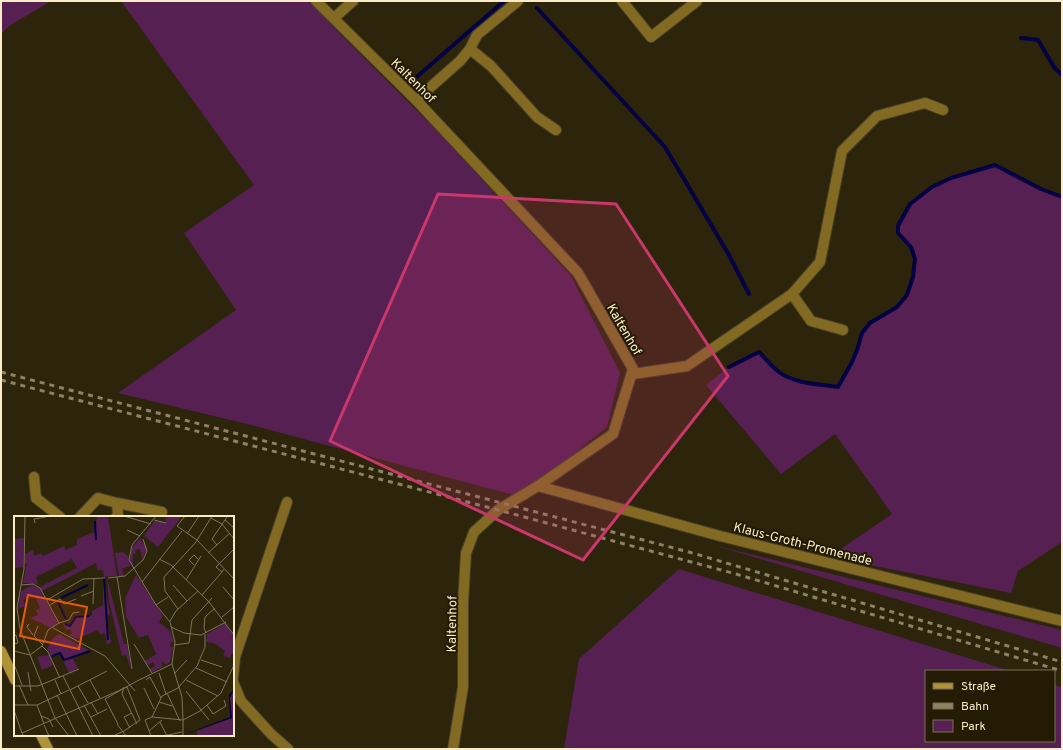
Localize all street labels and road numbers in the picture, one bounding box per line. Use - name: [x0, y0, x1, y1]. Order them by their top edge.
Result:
- street label: Kaltenhof: [387, 56, 439, 108]
- street label: Kaltenhof: [602, 301, 645, 359]
- street label: Klaus-Groth-Promenade: [731, 520, 874, 570]
- street label: Kaltenhof: [445, 595, 462, 653]

